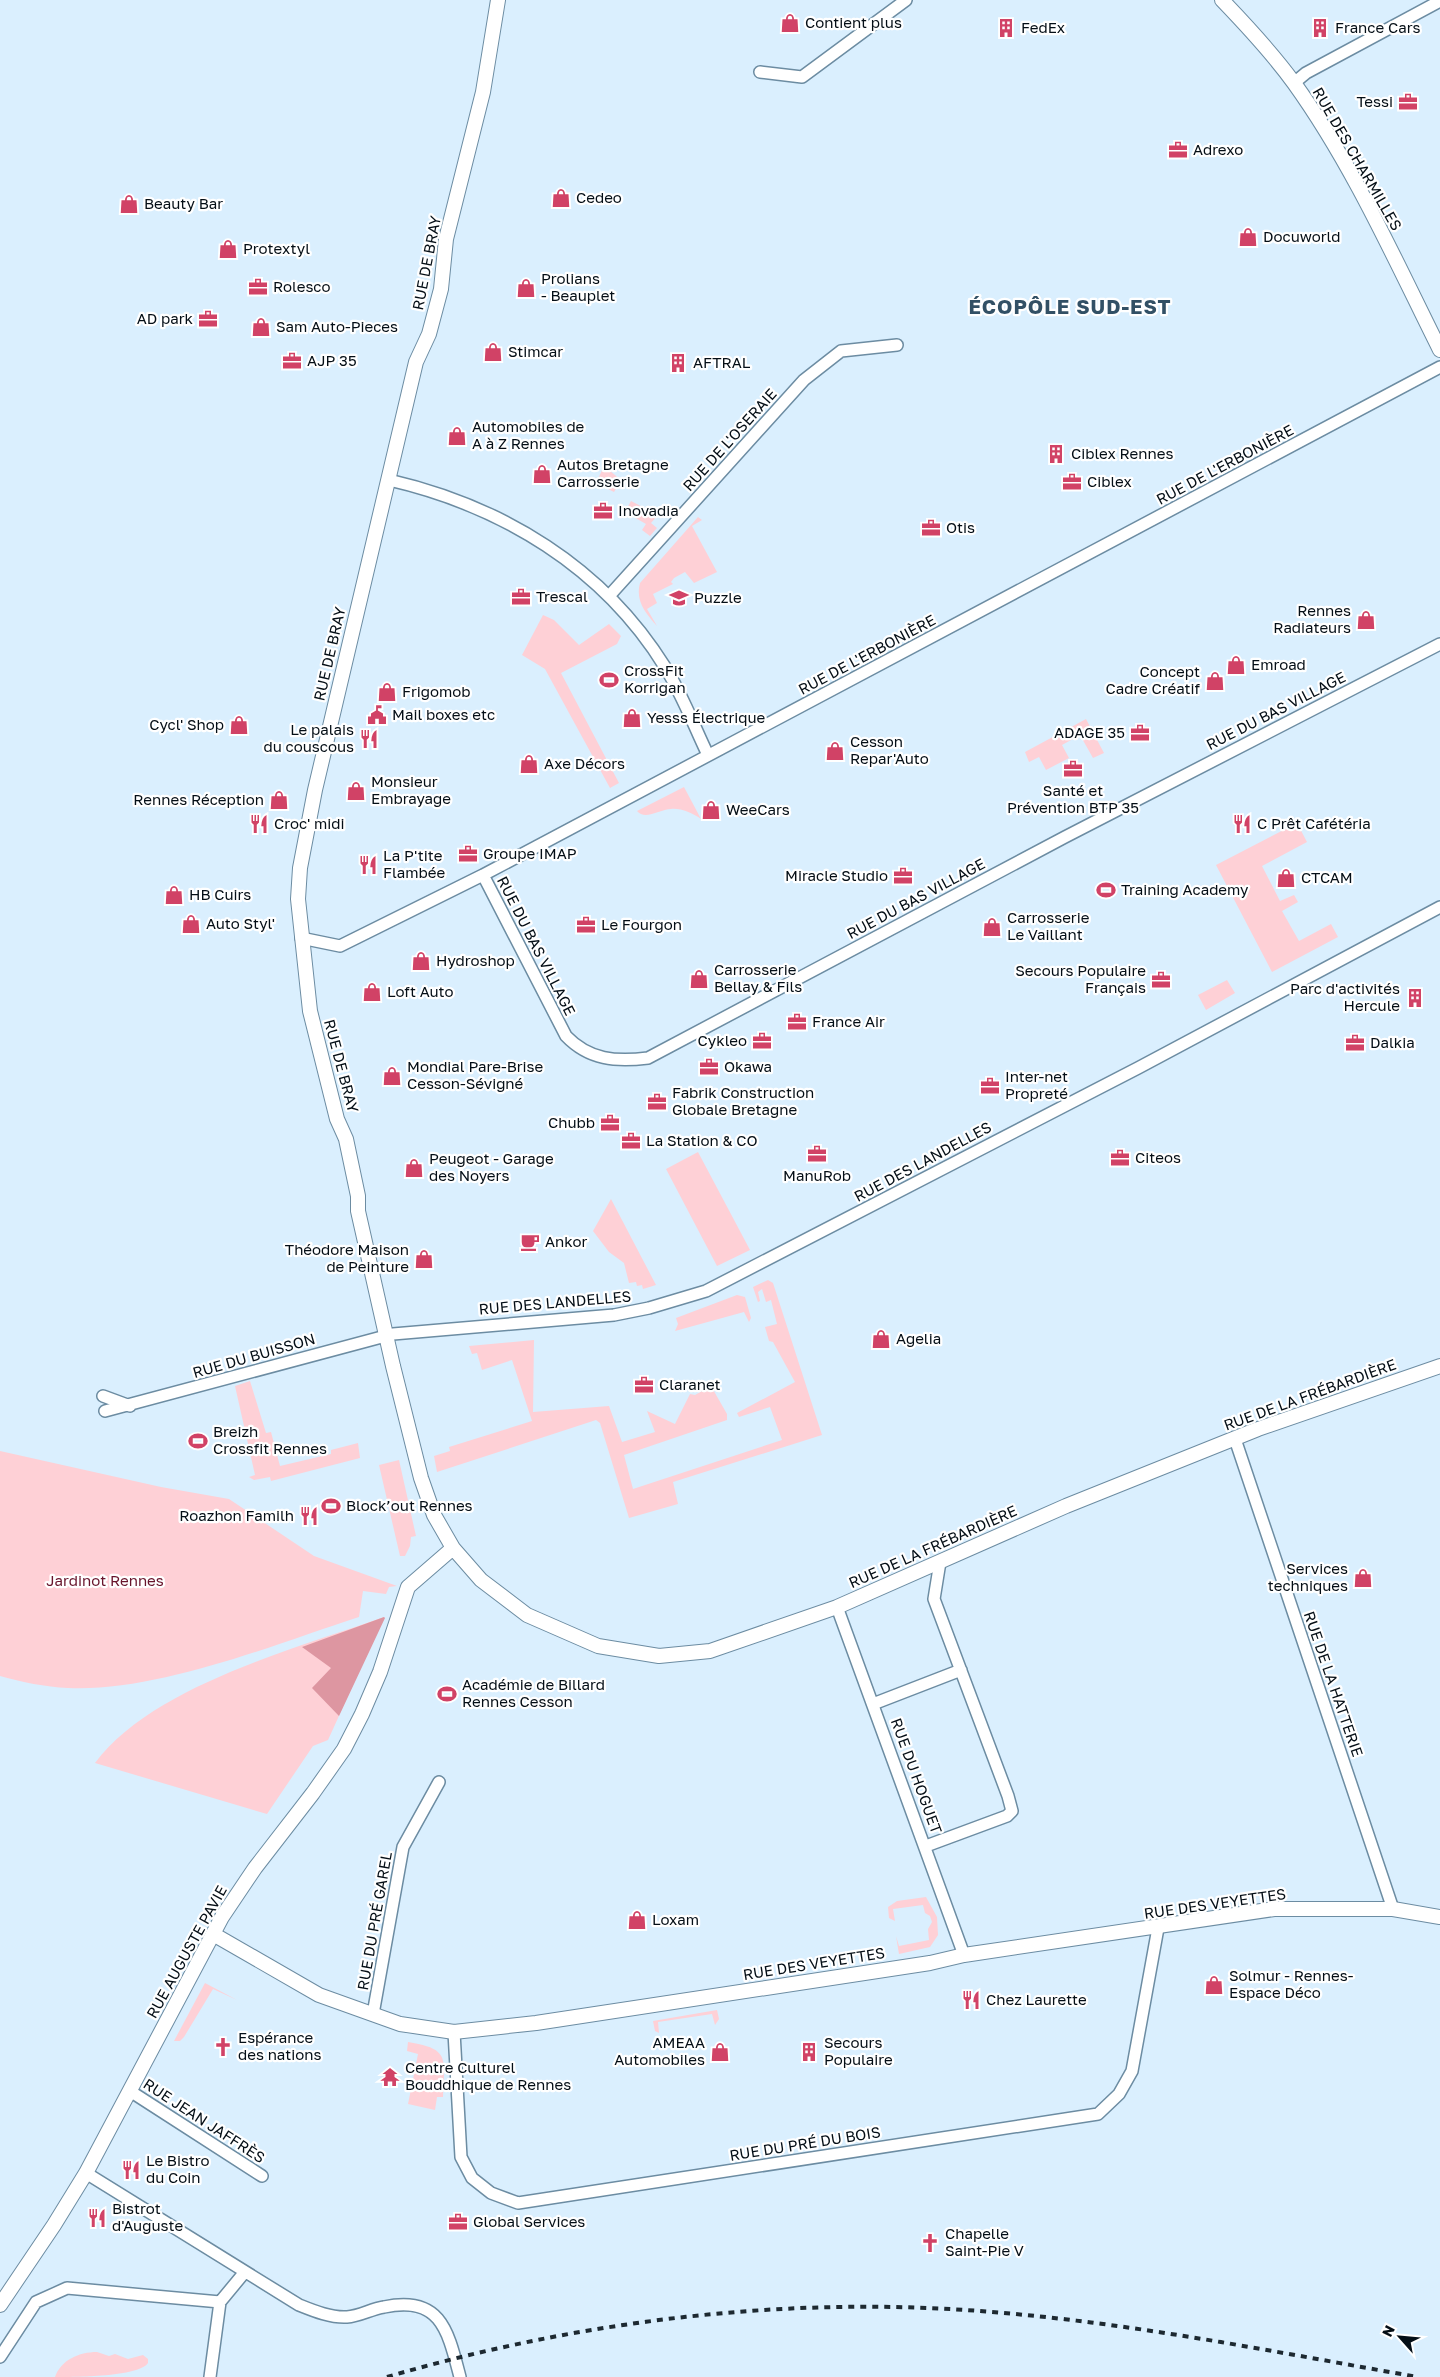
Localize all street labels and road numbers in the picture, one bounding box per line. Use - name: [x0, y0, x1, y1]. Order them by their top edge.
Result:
- street label: RUE DES CHARMILLES: [1310, 84, 1406, 233]
- street label: RUE DE BRAY: [408, 214, 444, 311]
- street label: RUE DE L'OSERAIE: [679, 384, 780, 494]
- street label: RUE DE L'ERBONIÈRE: [1153, 420, 1296, 508]
- street label: RUE DE BRAY: [309, 605, 349, 702]
- street label: RUE DE L'ERBONIÈRE: [795, 610, 938, 698]
- street label: RUE DU BAS VILLAGE: [1203, 667, 1348, 753]
- street label: RUE DU BAS VILLAGE: [843, 854, 988, 942]
- street label: RUE DU BAS VILLAGE: [494, 873, 580, 1018]
- street label: RUE DE BRAY: [321, 1017, 363, 1115]
- street label: RUE DES LANDELLES: [851, 1117, 994, 1205]
- street label: RUE DES LANDELLES: [478, 1286, 632, 1318]
- street label: RUE DU BUISSON: [190, 1329, 317, 1381]
- street label: RUE DE LA FRÉBARDIÈRE: [1221, 1354, 1398, 1434]
- street label: RUE DE LA FRÉBARDIÈRE: [846, 1501, 1019, 1591]
- street label: RUE DE LA HATTERIE: [1301, 1609, 1367, 1759]
- street label: RUE DU HOGUET: [888, 1715, 946, 1836]
- street label: RUE DU PRÉ GAREL: [353, 1850, 395, 1991]
- street label: RUE AUGUSTE PAVIE: [142, 1882, 230, 2021]
- street label: RUE DES VEYETTES: [1143, 1884, 1287, 1922]
- street label: RUE DES VEYETTES: [742, 1943, 886, 1983]
- street label: RUE JEAN JAFFRÈS: [140, 2074, 269, 2166]
- street label: RUE DU PRÉ DU BOIS: [728, 2122, 882, 2164]

